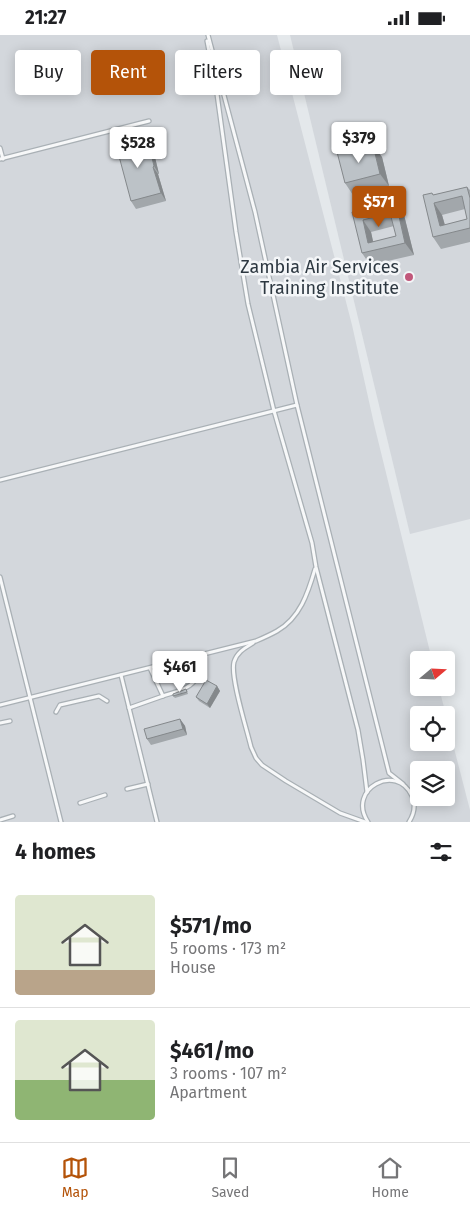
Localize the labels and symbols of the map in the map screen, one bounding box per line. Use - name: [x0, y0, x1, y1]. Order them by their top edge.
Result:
- pin: $379: [329, 121, 389, 164]
- pin: $528: [108, 127, 168, 169]
- pin: $571: [349, 185, 409, 228]
- place label: Zambia Air Services Training Institute: [240, 256, 399, 299]
- marker: Zambia Air Services Training Institute: [403, 271, 415, 283]
- pin: $461: [150, 651, 210, 693]
- north arrow: [410, 651, 455, 696]

